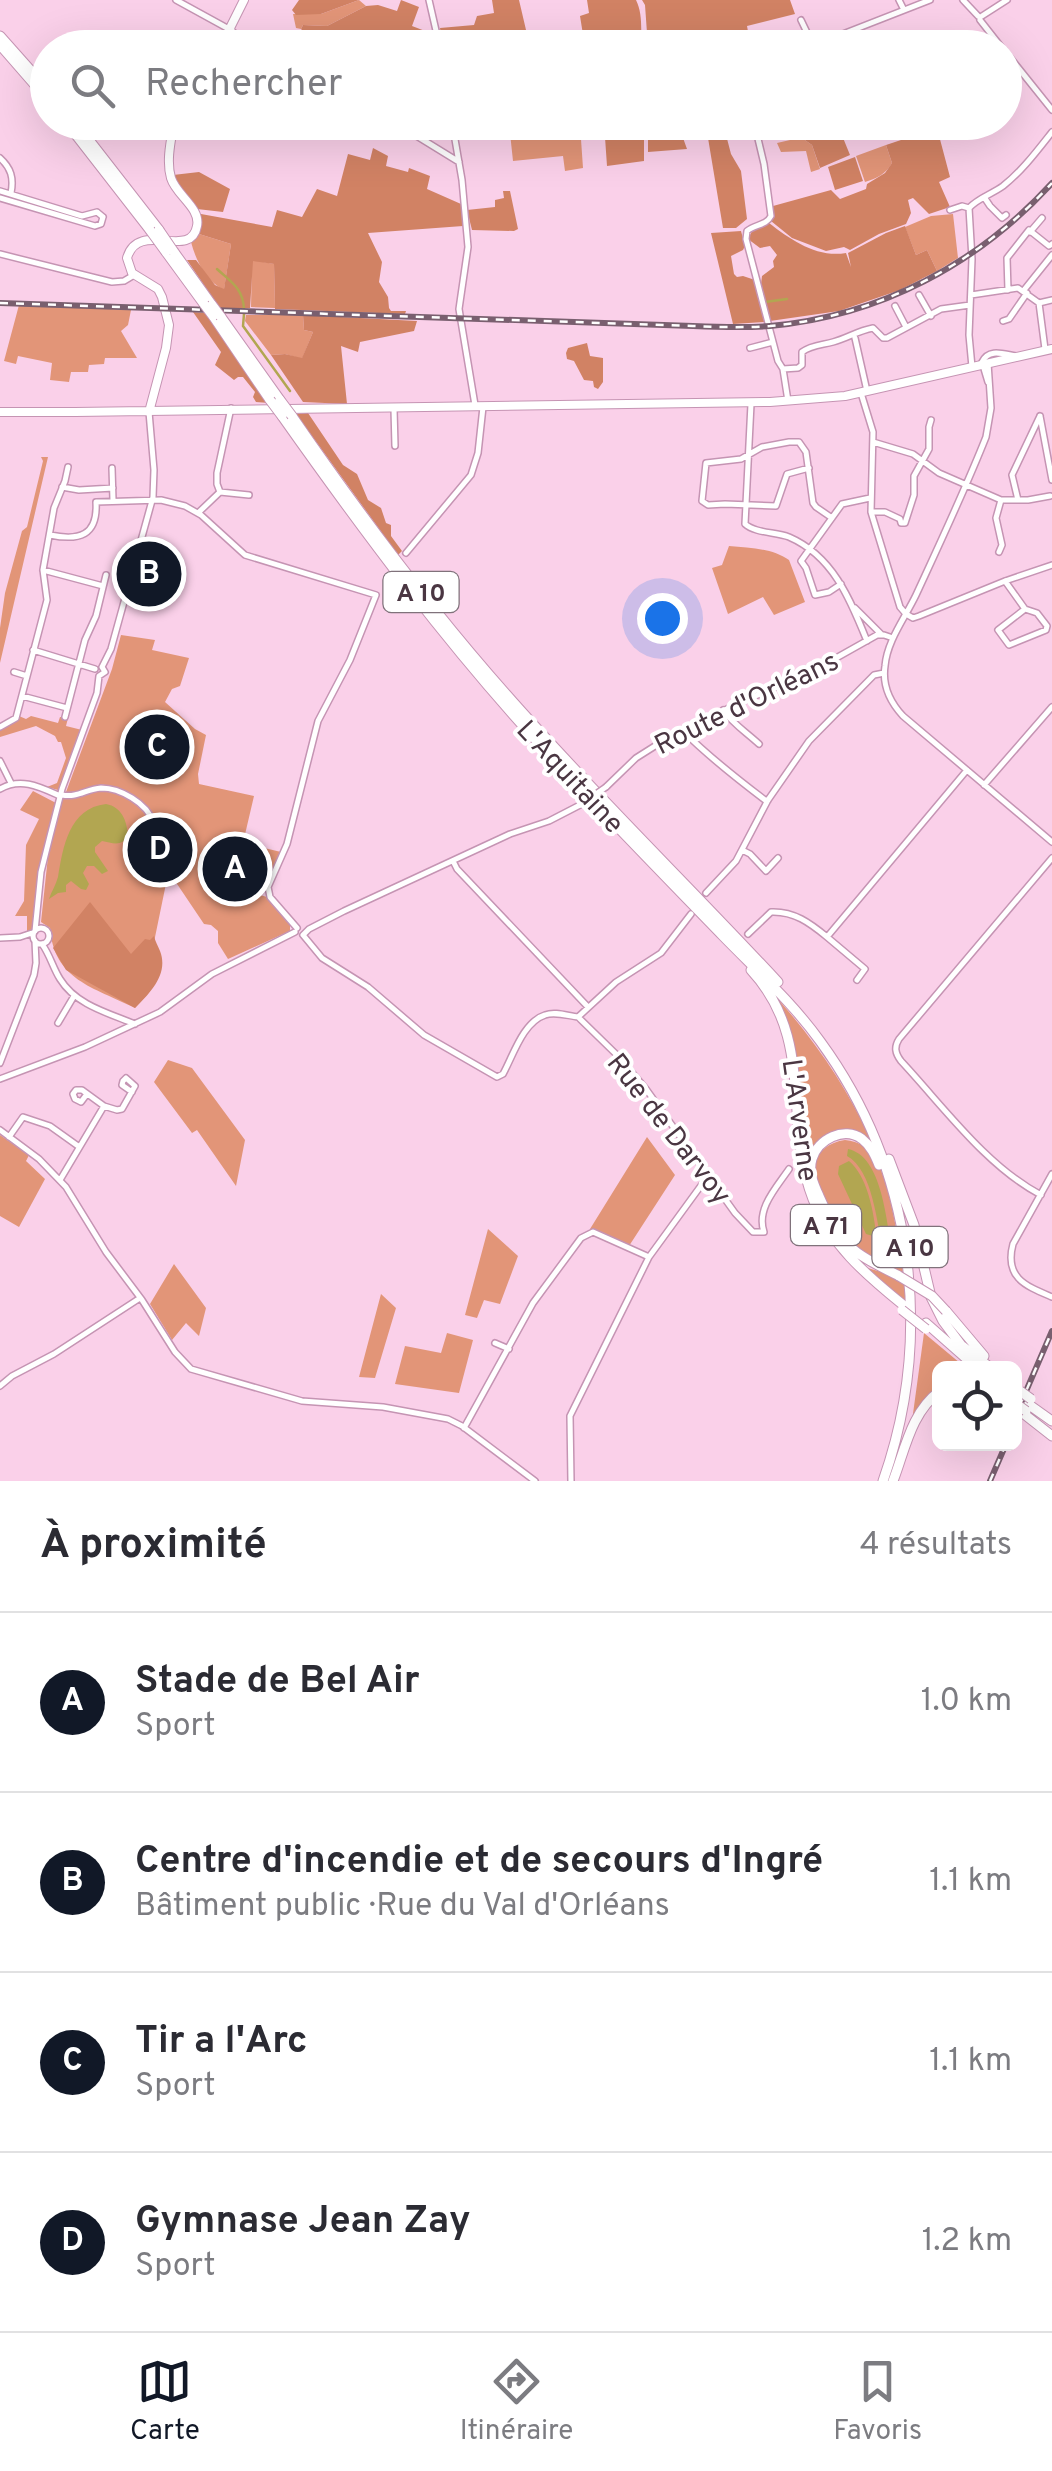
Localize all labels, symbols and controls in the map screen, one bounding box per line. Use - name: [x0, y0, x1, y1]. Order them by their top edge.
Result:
- search box: [30, 30, 1022, 140]
- icon: search: [65, 58, 120, 113]
- text: Rechercher: [145, 61, 343, 110]
- pin: B: [116, 536, 182, 612]
- road number: A 10: [384, 572, 458, 612]
- your location: [637, 593, 688, 644]
- street label: Route d'Orléans: [649, 645, 845, 765]
- pin: C: [124, 710, 190, 784]
- street label: L'Aquitaine: [507, 714, 631, 842]
- pin: D: [128, 812, 192, 888]
- pin: A: [202, 832, 268, 906]
- street label: Rue de Darvoy: [597, 1047, 738, 1213]
- street label: L'Arverne: [772, 1057, 824, 1184]
- road number: A 71: [791, 1205, 861, 1245]
- road number: A 10: [872, 1227, 948, 1267]
- map controls: [932, 1361, 1022, 1451]
- button: locate: [932, 1361, 1022, 1451]
- text: À proximité: [40, 1520, 267, 1573]
- text: 4 résultats: [860, 1526, 1012, 1566]
- text: Stade de Bel Air: [135, 1658, 420, 1707]
- text: A: [61, 1682, 84, 1722]
- text: 1.0 km: [921, 1682, 1012, 1722]
- text: Sport: [135, 1707, 215, 1747]
- text: Centre d'incendie et de secours d'Ingré: [135, 1838, 823, 1887]
- text: B: [61, 1862, 84, 1902]
- text: 1.1 km: [929, 1862, 1012, 1902]
- text: Bâtiment public · Rue du Val d'Orléans: [135, 1887, 670, 1927]
- text: Tir a l'Arc: [135, 2018, 308, 2067]
- text: C: [62, 2042, 83, 2082]
- text: 1.1 km: [929, 2042, 1012, 2082]
- text: Sport: [135, 2067, 215, 2107]
- text: Gymnase Jean Zay: [135, 2198, 471, 2247]
- text: D: [61, 2222, 84, 2262]
- text: 1.2 km: [922, 2222, 1012, 2262]
- text: Sport: [135, 2247, 215, 2287]
- tab: Carte: [130, 2354, 200, 2450]
- tab: Itinéraire: [460, 2354, 573, 2450]
- tab: Favoris: [833, 2354, 922, 2450]

